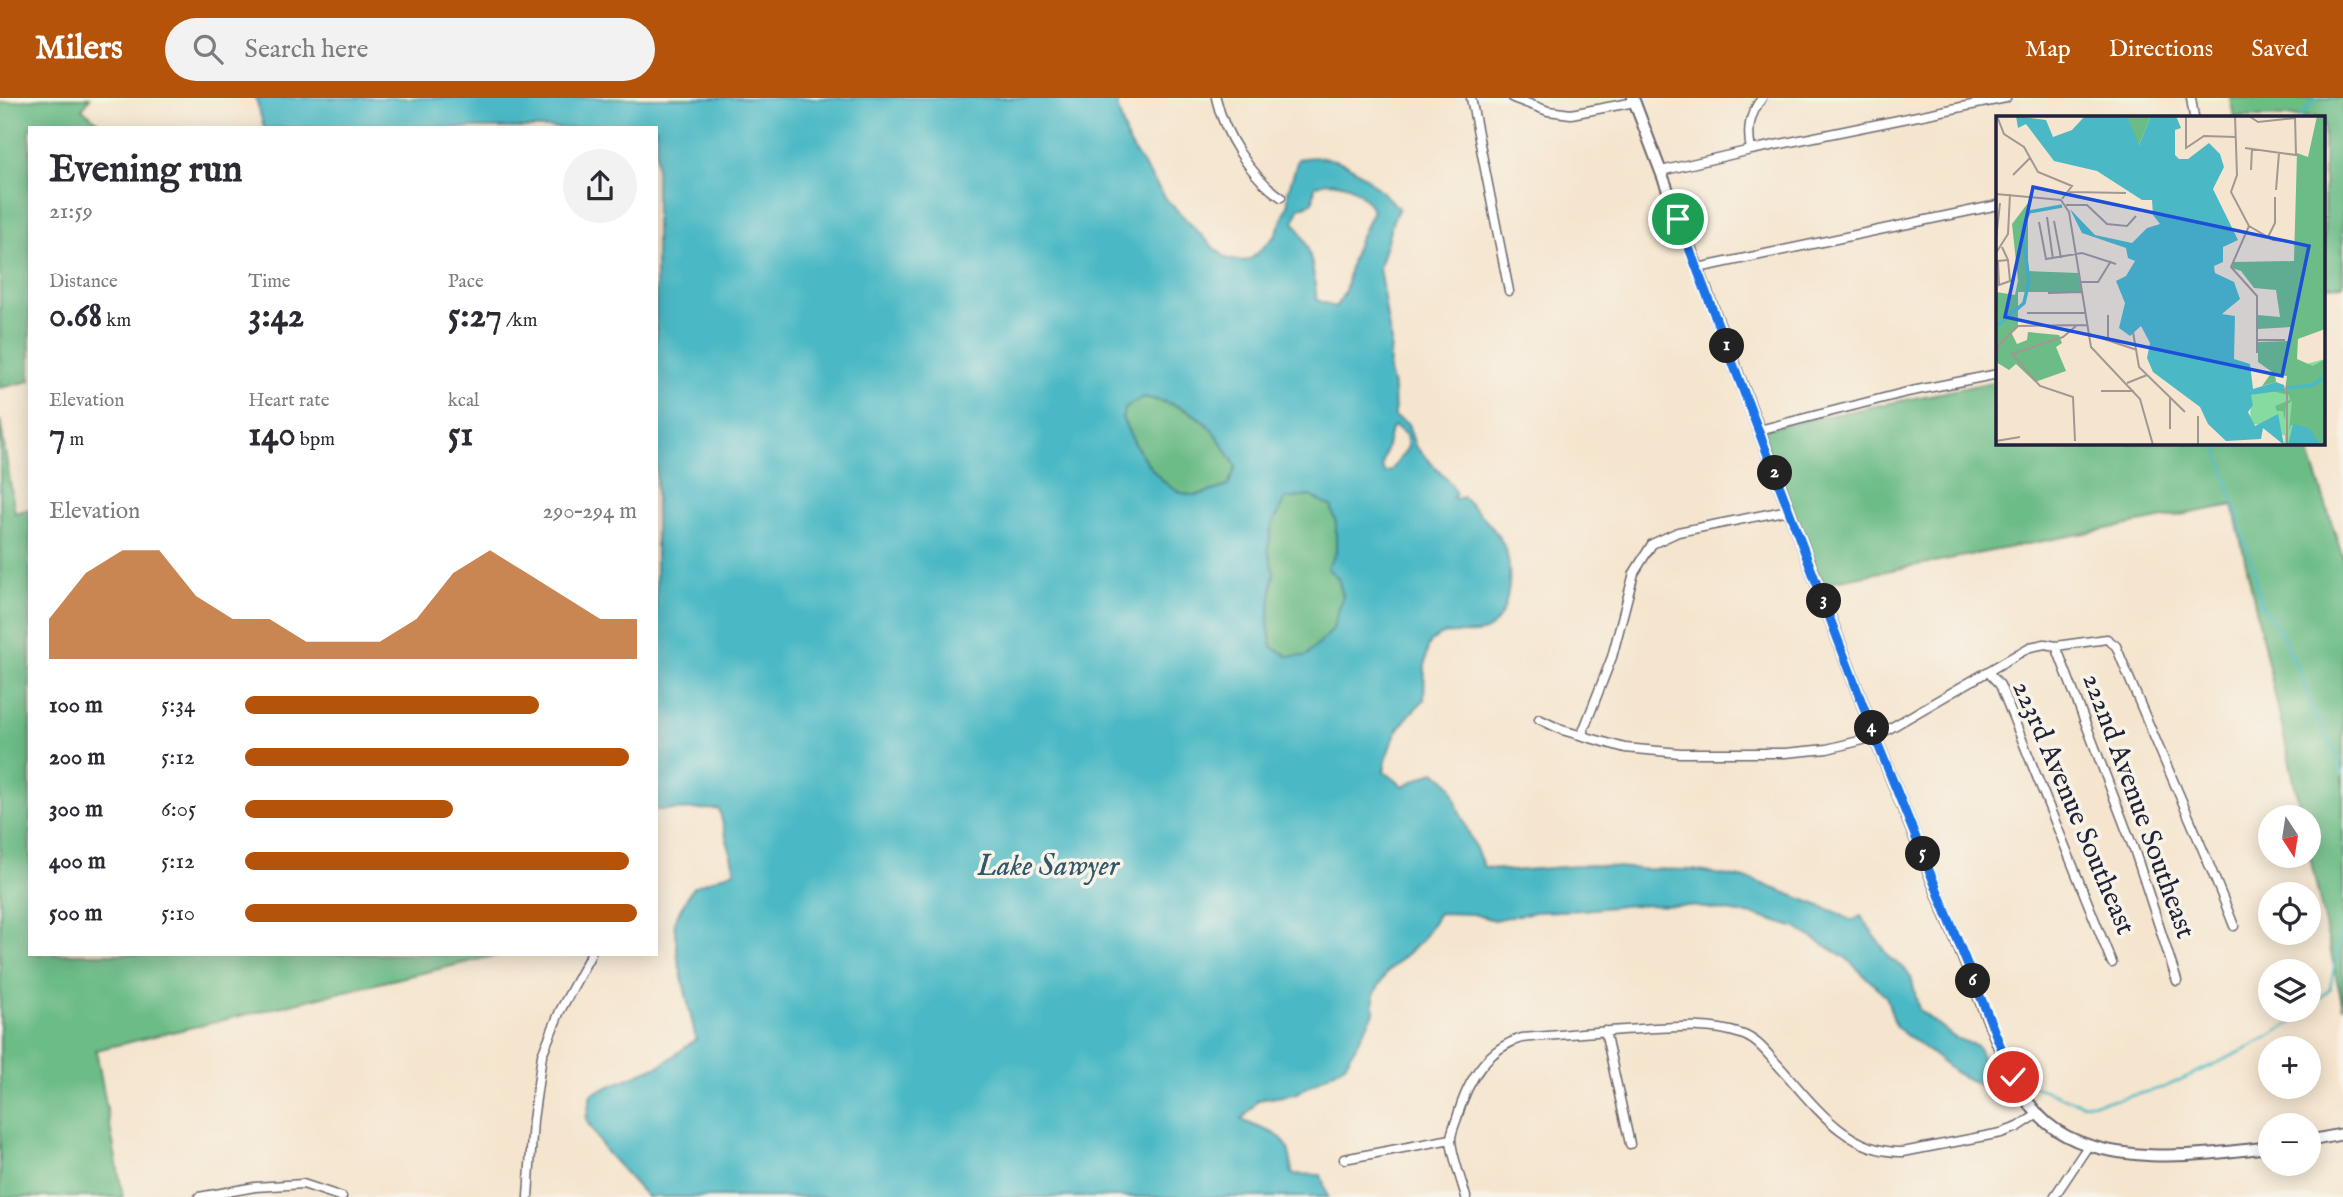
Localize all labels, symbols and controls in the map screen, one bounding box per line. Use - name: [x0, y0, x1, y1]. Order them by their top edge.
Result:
- search box: [165, 18, 655, 81]
- text: Milers: [35, 28, 123, 70]
- icon: search: [189, 30, 227, 68]
- text: Search here: [245, 33, 369, 66]
- text: Map: [2025, 34, 2071, 65]
- text: Directions: [2109, 34, 2213, 65]
- text: Saved: [2251, 34, 2308, 65]
- inset map: [1996, 116, 2326, 444]
- text: Evening run: [49, 147, 243, 195]
- button: share: [563, 149, 637, 223]
- pin: [1648, 189, 1708, 249]
- text: 21:59: [49, 197, 93, 226]
- icon: arrive: [1659, 200, 1697, 238]
- text: Distance: [49, 270, 118, 294]
- text: Time: [248, 270, 291, 294]
- text: Pace: [448, 270, 484, 294]
- text: 0.68: [49, 294, 102, 339]
- text: 3:42: [248, 294, 304, 339]
- text: 5:27: [448, 294, 502, 339]
- text: km: [102, 309, 131, 333]
- text: /km: [502, 309, 537, 333]
- pin: 1: [1710, 328, 1744, 364]
- text: 1: [1723, 333, 1730, 357]
- text: Elevation: [49, 389, 124, 413]
- text: Heart rate: [248, 389, 329, 413]
- text: kcal: [448, 389, 479, 413]
- text: 7: [49, 413, 65, 458]
- text: 140: [248, 413, 296, 458]
- text: 51: [448, 413, 473, 458]
- text: m: [65, 428, 84, 452]
- text: bpm: [296, 428, 335, 452]
- pin: 2: [1758, 456, 1792, 490]
- text: 2: [1770, 460, 1779, 484]
- text: Elevation: [49, 497, 140, 526]
- text: 290–294 m: [542, 497, 637, 526]
- pin: 3: [1806, 584, 1842, 618]
- text: 3: [1820, 588, 1827, 612]
- street label: 222nd Avenue Southeast: [2074, 669, 2202, 944]
- street label: 223rd Avenue Southeast: [2004, 676, 2142, 941]
- text: 100 m: [49, 691, 103, 720]
- text: 5:34: [161, 691, 195, 720]
- pin: 4: [1854, 710, 1890, 746]
- text: 4: [1867, 715, 1876, 739]
- text: 200 m: [49, 743, 105, 772]
- text: 5:12: [161, 743, 195, 772]
- text: 300 m: [49, 795, 103, 824]
- text: 6:05: [161, 795, 196, 824]
- north arrow: [2258, 805, 2320, 868]
- map controls: [2258, 805, 2321, 1176]
- pin: 5: [1906, 836, 1940, 872]
- text: 5: [1919, 841, 1926, 865]
- text: 400 m: [49, 847, 106, 876]
- text: 5:12: [161, 847, 195, 876]
- water label: Lake Sawyer: [976, 848, 1121, 886]
- button: locate: [2258, 882, 2321, 945]
- text: 500 m: [49, 899, 103, 928]
- text: 5:10: [161, 899, 195, 928]
- button: layers: [2258, 959, 2321, 1022]
- pin: 6: [1955, 964, 1990, 998]
- text: 6: [1968, 968, 1977, 992]
- button: +: [2258, 1036, 2321, 1099]
- pin: [1983, 1047, 2043, 1107]
- icon: check: [1994, 1058, 2032, 1096]
- button: −: [2258, 1113, 2321, 1176]

